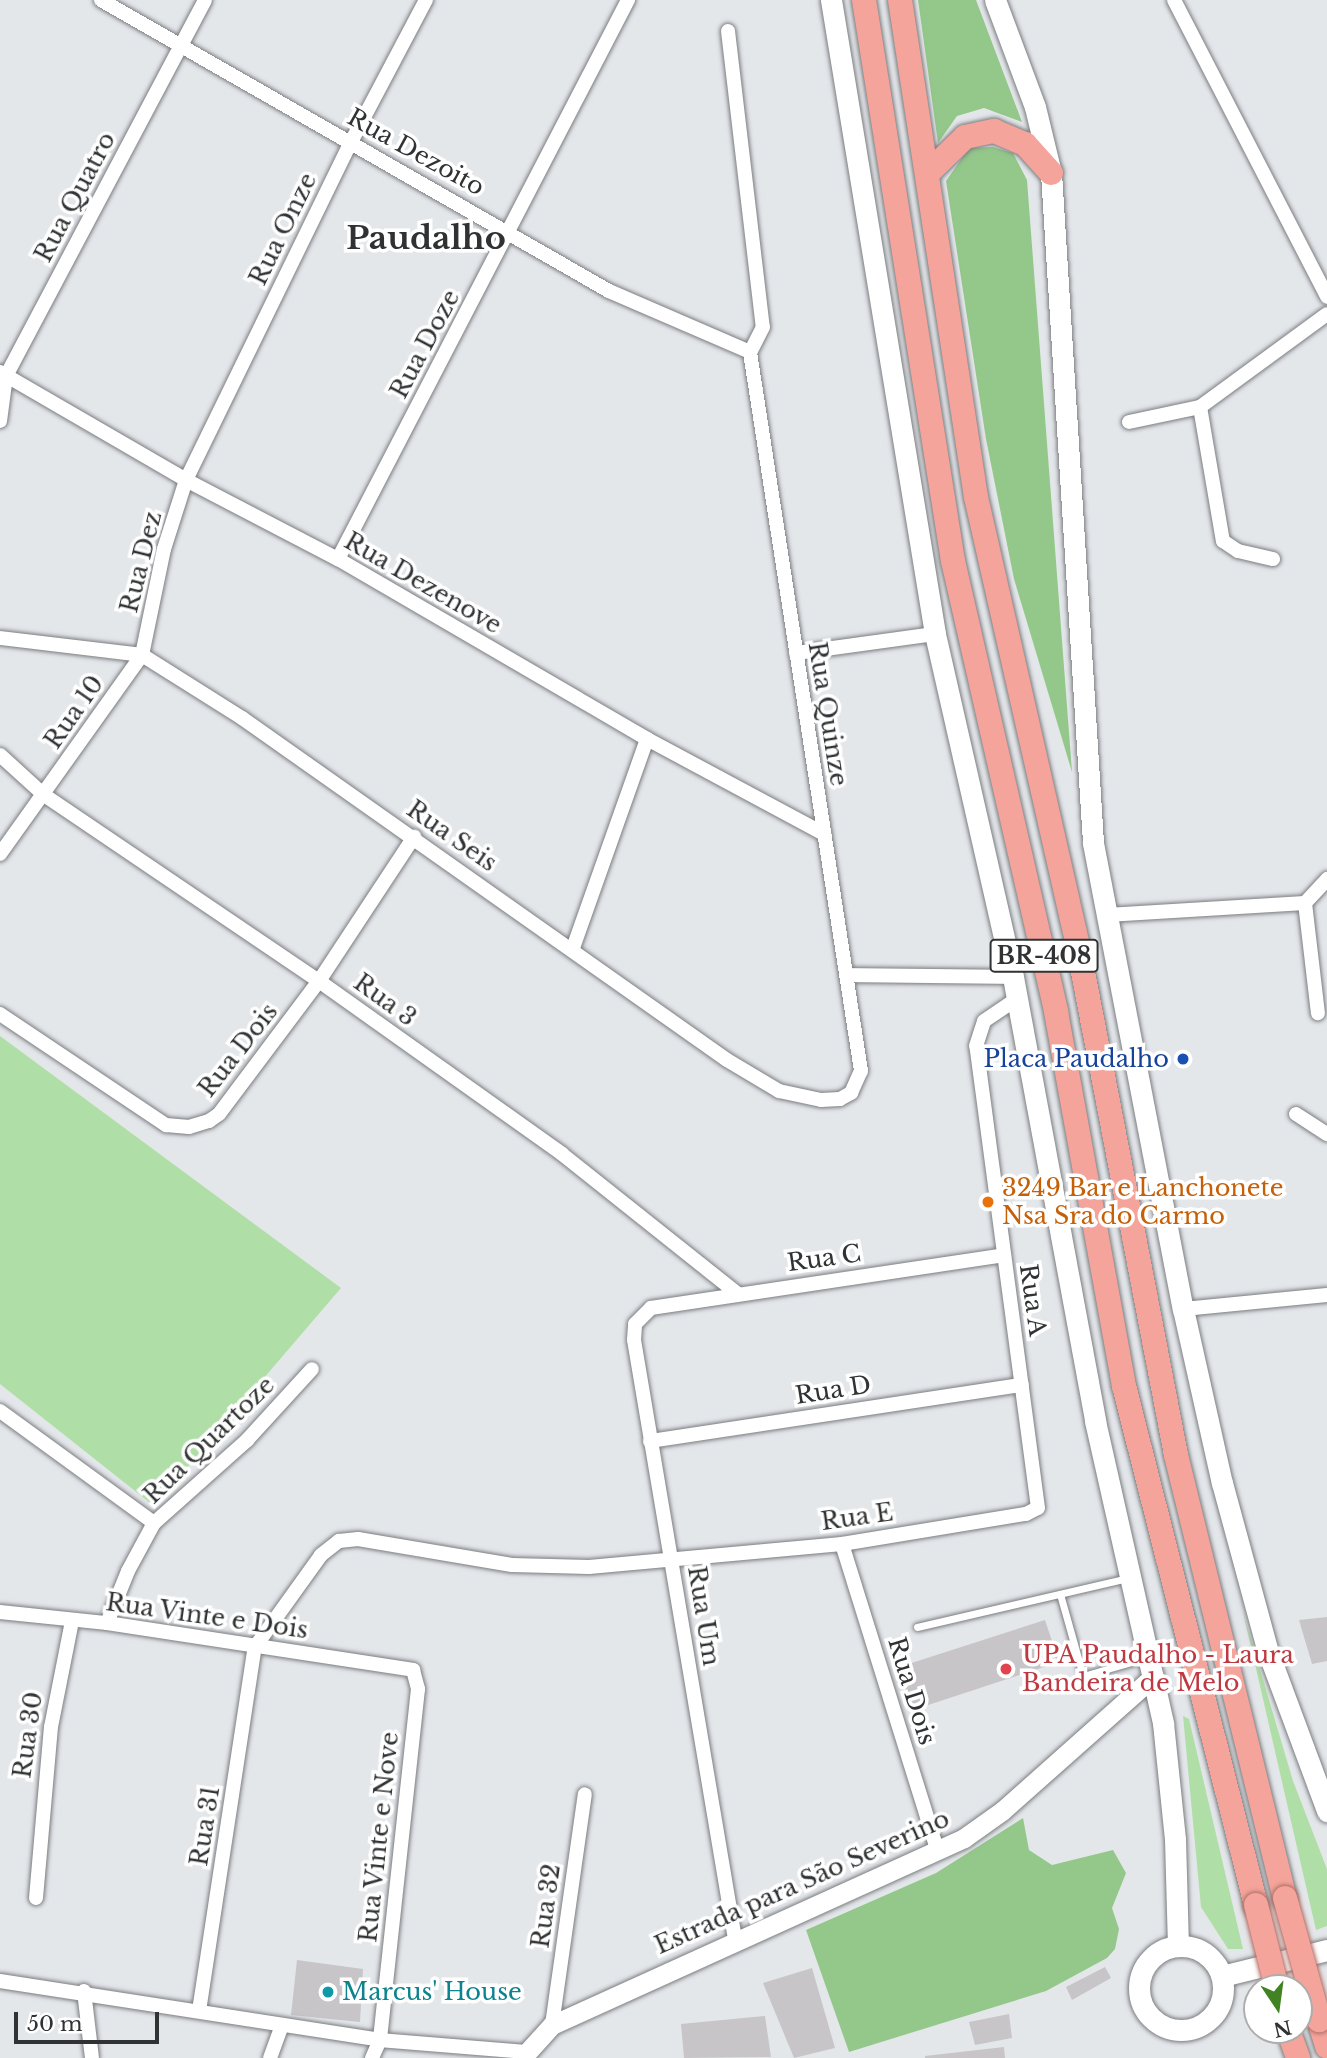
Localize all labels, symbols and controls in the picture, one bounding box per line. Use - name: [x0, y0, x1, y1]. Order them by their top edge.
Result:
- street label: Rua Dezoito: [342, 103, 490, 201]
- street label: Rua Quatro: [29, 127, 121, 267]
- street label: Rua Onze: [243, 168, 323, 290]
- district label: Paudalho: [346, 219, 506, 257]
- street label: Rua Doze: [384, 285, 466, 403]
- street label: Rua Dez: [115, 508, 167, 616]
- street label: Rua Dezenove: [339, 526, 507, 640]
- street label: Rua Quinze: [802, 640, 854, 788]
- street label: Rua 10: [38, 670, 110, 754]
- street label: Rua Seis: [401, 795, 503, 877]
- road number: BR-408: [988, 937, 1100, 976]
- street label: Rua 3: [348, 968, 422, 1032]
- street label: Rua Dois: [192, 997, 284, 1103]
- place label: Placa Paudalho: [983, 1045, 1169, 1073]
- marker: Placa Paudalho: [1175, 1051, 1191, 1067]
- place label: 3249 Bar e Lanchonete Nsa Sra do Carmo: [1002, 1174, 1284, 1230]
- marker: 3249 Bar e Lanchonete Nsa Sra do Carmo: [980, 1194, 996, 1210]
- street label: Rua C: [785, 1239, 863, 1277]
- street label: Rua A: [1014, 1262, 1052, 1338]
- street label: Rua Quartoze: [138, 1370, 280, 1510]
- street label: Rua D: [793, 1370, 873, 1410]
- street label: Rua E: [819, 1498, 895, 1536]
- street label: Rua Um: [682, 1564, 726, 1668]
- street label: Rua Vinte e Dois: [104, 1587, 310, 1645]
- street label: Rua Dois: [882, 1634, 942, 1748]
- place label: UPA Paudalho - Laura Bandeira de Melo: [1022, 1641, 1295, 1697]
- marker: UPA Paudalho - Laura Bandeira de Melo: [996, 1659, 1016, 1679]
- street label: Rua 30: [8, 1690, 48, 1780]
- street label: Rua Vinte e Nove: [354, 1730, 404, 1944]
- street label: Rua 31: [184, 1784, 226, 1868]
- street label: Estrada para São Severino: [650, 1804, 954, 1960]
- street label: Rua 32: [526, 1862, 566, 1950]
- north arrow: [1243, 1974, 1313, 2044]
- place label: Marcus' House: [342, 1978, 522, 2006]
- marker: Marcus' House: [320, 1984, 336, 2000]
- scale bar: [18, 1998, 163, 2042]
- text: 50 m: [27, 2011, 82, 2037]
- text: N: [1271, 2015, 1294, 2041]

